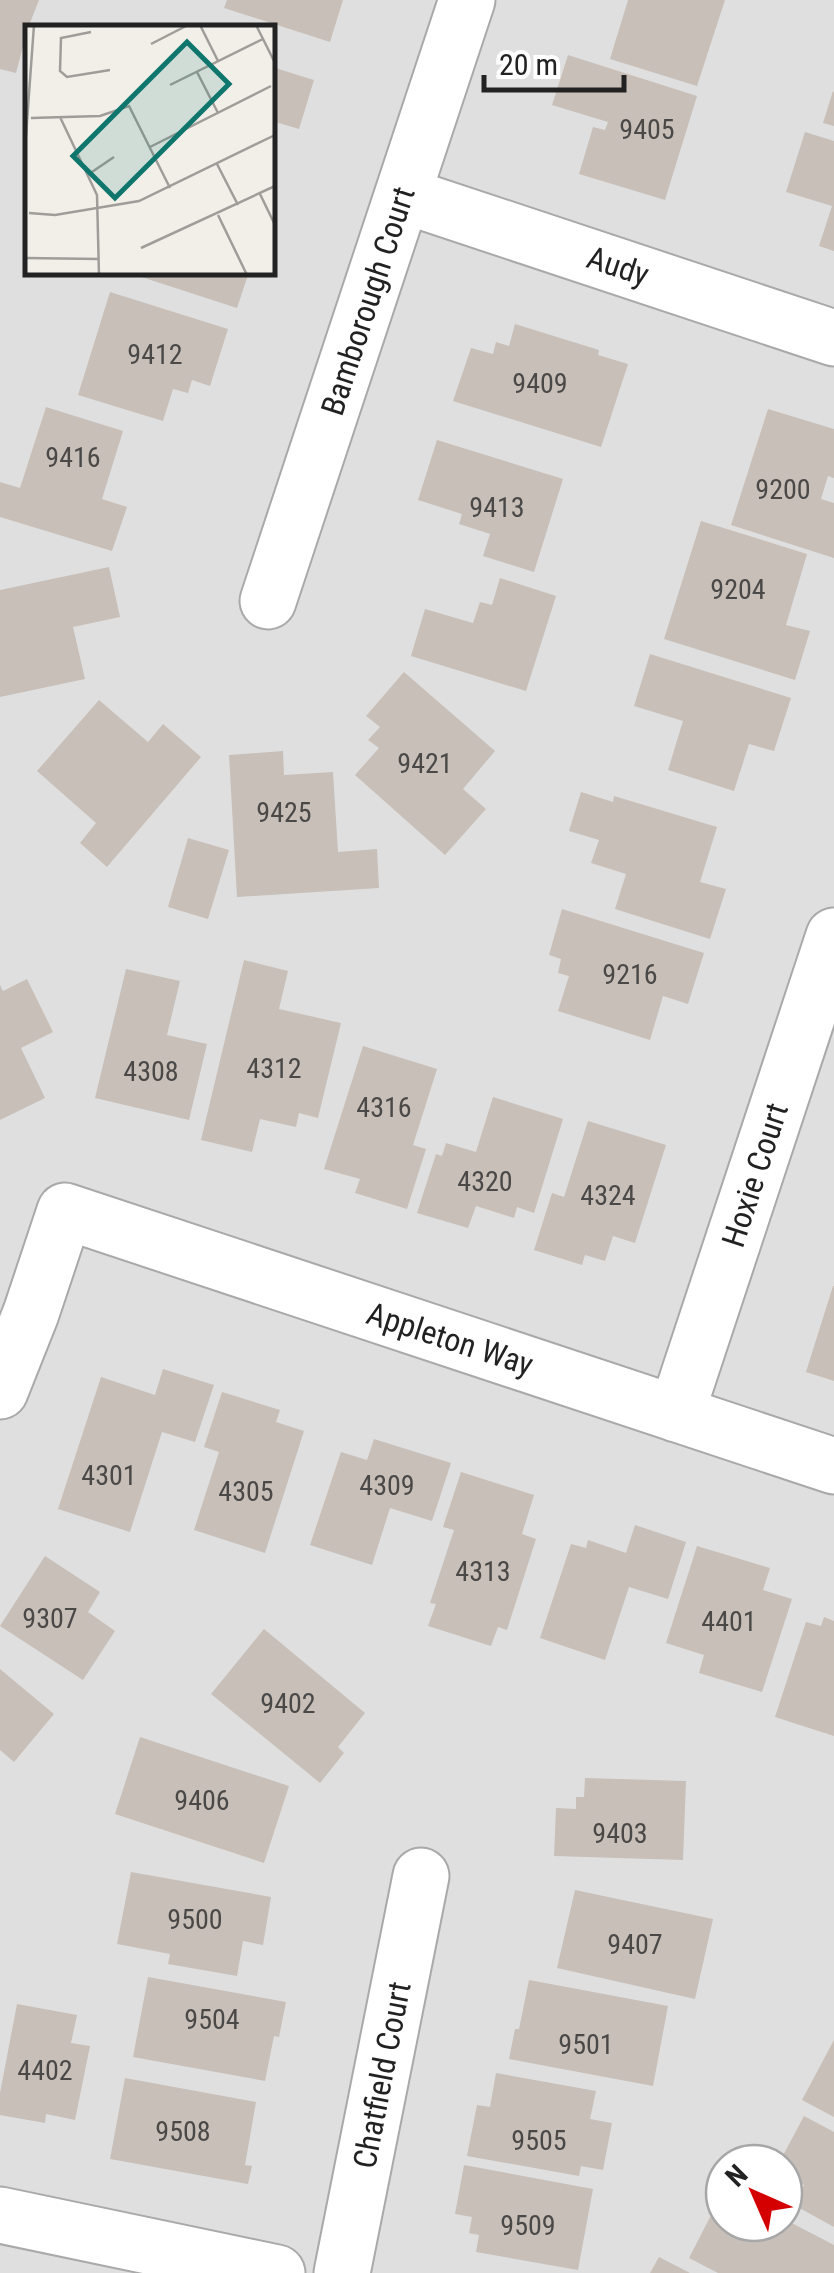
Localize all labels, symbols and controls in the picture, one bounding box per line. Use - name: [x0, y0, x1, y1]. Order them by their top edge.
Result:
- inset map: [25, 25, 275, 275]
- scale bar: [484, 30, 624, 92]
- text: 20 m: [499, 47, 558, 82]
- house number: 9405: [619, 113, 675, 146]
- street label: Bamborough Court: [313, 182, 423, 420]
- street label: Audy: [582, 238, 654, 294]
- house number: 9412: [127, 338, 183, 371]
- house number: 9409: [512, 367, 568, 400]
- house number: 9416: [45, 441, 101, 474]
- house number: 9200: [755, 473, 811, 506]
- house number: 9413: [469, 491, 525, 524]
- house number: 9204: [710, 573, 766, 606]
- house number: 9421: [397, 747, 453, 780]
- house number: 9425: [256, 796, 312, 829]
- house number: 9216: [602, 958, 658, 991]
- house number: 4312: [246, 1052, 302, 1085]
- house number: 4308: [123, 1055, 179, 1088]
- house number: 4316: [356, 1091, 412, 1124]
- street label: Hoxie Court: [714, 1098, 796, 1252]
- house number: 4320: [457, 1165, 513, 1198]
- house number: 4324: [580, 1179, 636, 1212]
- street label: Appleton Way: [362, 1294, 538, 1384]
- house number: 4301: [81, 1459, 137, 1492]
- house number: 4309: [359, 1469, 415, 1502]
- house number: 4305: [218, 1475, 274, 1508]
- house number: 4313: [455, 1555, 511, 1588]
- house number: 9307: [22, 1602, 78, 1635]
- house number: 4401: [701, 1605, 757, 1638]
- house number: 9402: [260, 1687, 316, 1720]
- house number: 9406: [174, 1784, 230, 1817]
- house number: 9403: [592, 1817, 648, 1850]
- house number: 9500: [167, 1903, 223, 1936]
- house number: 9407: [607, 1928, 663, 1961]
- street label: Chatfield Court: [345, 1978, 419, 2172]
- house number: 9504: [184, 2003, 240, 2036]
- house number: 9501: [558, 2028, 614, 2061]
- house number: 4402: [17, 2054, 73, 2087]
- house number: 9508: [155, 2115, 211, 2148]
- house number: 9505: [511, 2124, 567, 2157]
- north arrow: [704, 2143, 804, 2243]
- text: N: [719, 2158, 754, 2193]
- house number: 9509: [500, 2209, 556, 2242]

